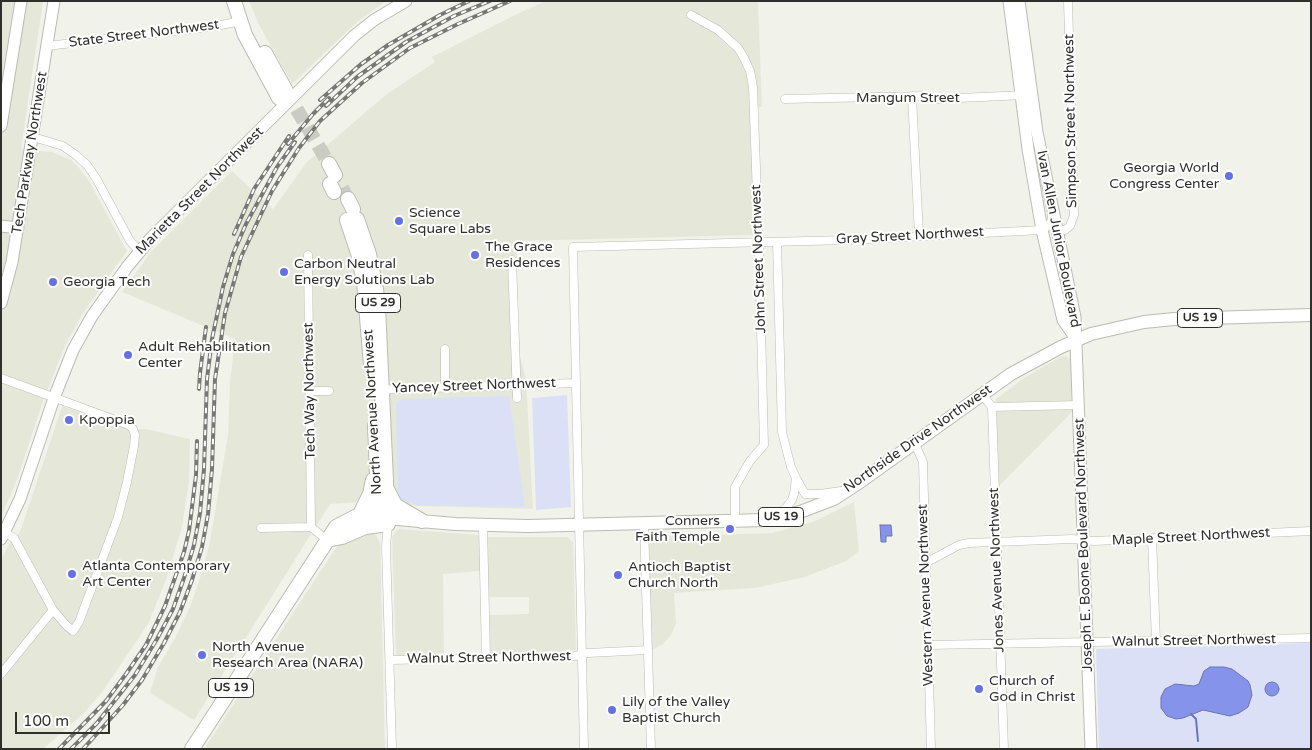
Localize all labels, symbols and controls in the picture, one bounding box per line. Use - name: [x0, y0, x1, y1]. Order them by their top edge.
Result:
- street label: State Street Northwest: [68, 16, 220, 52]
- street label: Simpson Street Northwest: [1061, 34, 1081, 208]
- street label: Tech Parkway Northwest: [9, 70, 51, 236]
- street label: Mangum Street: [856, 90, 960, 106]
- street label: Marietta Street Northwest: [133, 124, 267, 258]
- street label: Ivan Allen Junior Boulevard: [1033, 149, 1083, 329]
- place label: Georgia World Congress Center: [1109, 160, 1219, 192]
- marker: Georgia World Congress Center: [1223, 170, 1235, 182]
- street label: John Street Northwest: [748, 184, 770, 334]
- place label: Science Square Labs: [409, 205, 491, 238]
- marker: Science Square Labs: [393, 215, 405, 227]
- street label: Gray Street Northwest: [836, 224, 984, 248]
- place label: The Grace Residences: [485, 239, 560, 272]
- marker: The Grace Residences: [469, 249, 481, 261]
- place label: Carbon Neutral Energy Solutions Lab: [294, 256, 435, 288]
- marker: Carbon Neutral Energy Solutions Lab: [278, 266, 290, 278]
- place label: Georgia Tech: [63, 274, 151, 290]
- marker: Georgia Tech: [47, 276, 59, 288]
- road number: US 29: [356, 294, 400, 312]
- road number: US 19: [1178, 308, 1222, 328]
- street label: Tech Way Northwest: [300, 322, 320, 460]
- street label: North Avenue Northwest: [360, 329, 386, 495]
- place label: Adult Rehabilitation Center: [138, 339, 271, 372]
- marker: Adult Rehabilitation Center: [122, 349, 134, 361]
- street label: Yancey Street Northwest: [392, 375, 556, 397]
- street label: Northside Drive Northwest: [841, 381, 995, 497]
- place label: Kpoppia: [79, 412, 135, 428]
- marker: Kpoppia: [63, 414, 75, 426]
- street label: Joseph E. Boone Boulevard Northwest: [1071, 418, 1097, 672]
- street label: Jones Avenue Northwest: [986, 487, 1008, 653]
- street label: Western Avenue Northwest: [914, 504, 938, 686]
- road number: US 19: [758, 508, 804, 526]
- place label: Conners Faith Temple: [635, 513, 720, 546]
- marker: Conners Faith Temple: [724, 523, 736, 535]
- street label: Maple Street Northwest: [1111, 524, 1271, 550]
- place label: Atlanta Contemporary Art Center: [82, 558, 230, 590]
- place label: Antioch Baptist Church North: [628, 559, 731, 592]
- marker: Atlanta Contemporary Art Center: [66, 568, 78, 580]
- marker: Antioch Baptist Church North: [612, 569, 624, 581]
- street label: Walnut Street Northwest: [1112, 631, 1276, 651]
- place label: North Avenue Research Area (NARA): [212, 639, 363, 672]
- street label: Walnut Street Northwest: [407, 648, 571, 668]
- marker: North Avenue Research Area (NARA): [196, 649, 208, 661]
- place label: Church of God in Christ: [989, 673, 1075, 706]
- road number: US 19: [208, 678, 254, 698]
- marker: Church of God in Christ: [973, 683, 985, 695]
- place label: Lily of the Valley Baptist Church: [622, 694, 730, 726]
- scale bar: [18, 702, 112, 734]
- marker: Lily of the Valley Baptist Church: [606, 704, 618, 716]
- text: 100 m: [23, 712, 69, 730]

